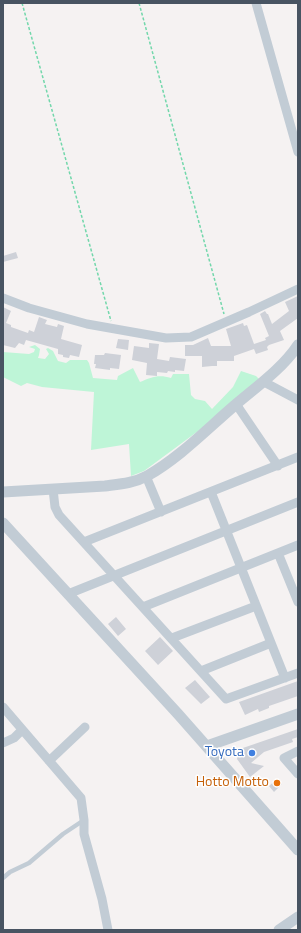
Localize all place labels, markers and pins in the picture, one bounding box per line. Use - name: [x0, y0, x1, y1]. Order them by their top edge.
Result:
- place label: Toyota: [205, 745, 244, 761]
- marker: Toyota: [247, 748, 257, 758]
- place label: Hotto Motto: [196, 775, 269, 791]
- marker: Hotto Motto: [272, 778, 282, 788]

